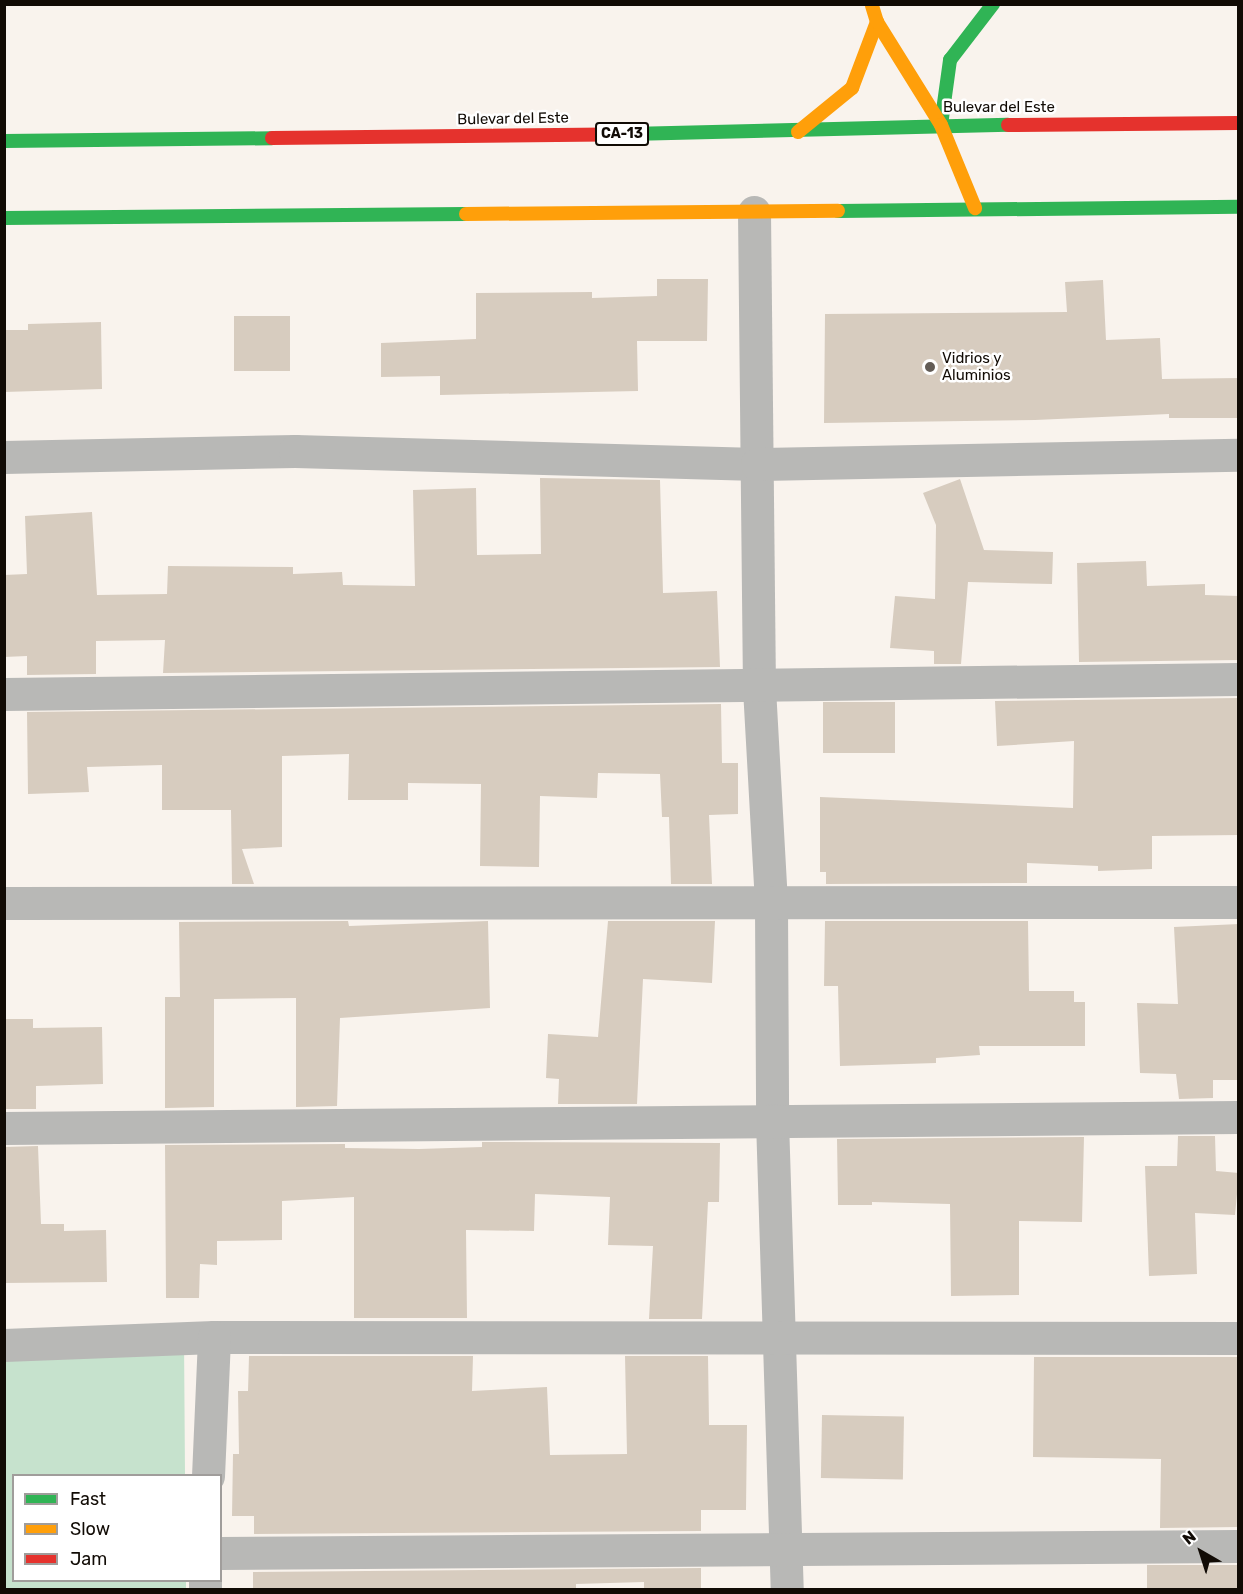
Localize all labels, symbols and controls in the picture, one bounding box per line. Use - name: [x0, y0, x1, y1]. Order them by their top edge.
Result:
- street label: Bulevar del Este: [943, 99, 1055, 117]
- street label: Bulevar del Este: [457, 109, 569, 129]
- road number: CA-13: [595, 123, 649, 145]
- place label: Vidrios y Aluminios: [942, 349, 1011, 384]
- marker: Vidrios y Aluminios: [923, 360, 937, 374]
- legend: [12, 1474, 222, 1582]
- text: Fast: [70, 1488, 106, 1510]
- text: Slow: [70, 1518, 110, 1540]
- north arrow: [1171, 1522, 1231, 1582]
- text: N: [1179, 1527, 1200, 1549]
- text: Jam: [70, 1548, 107, 1570]

